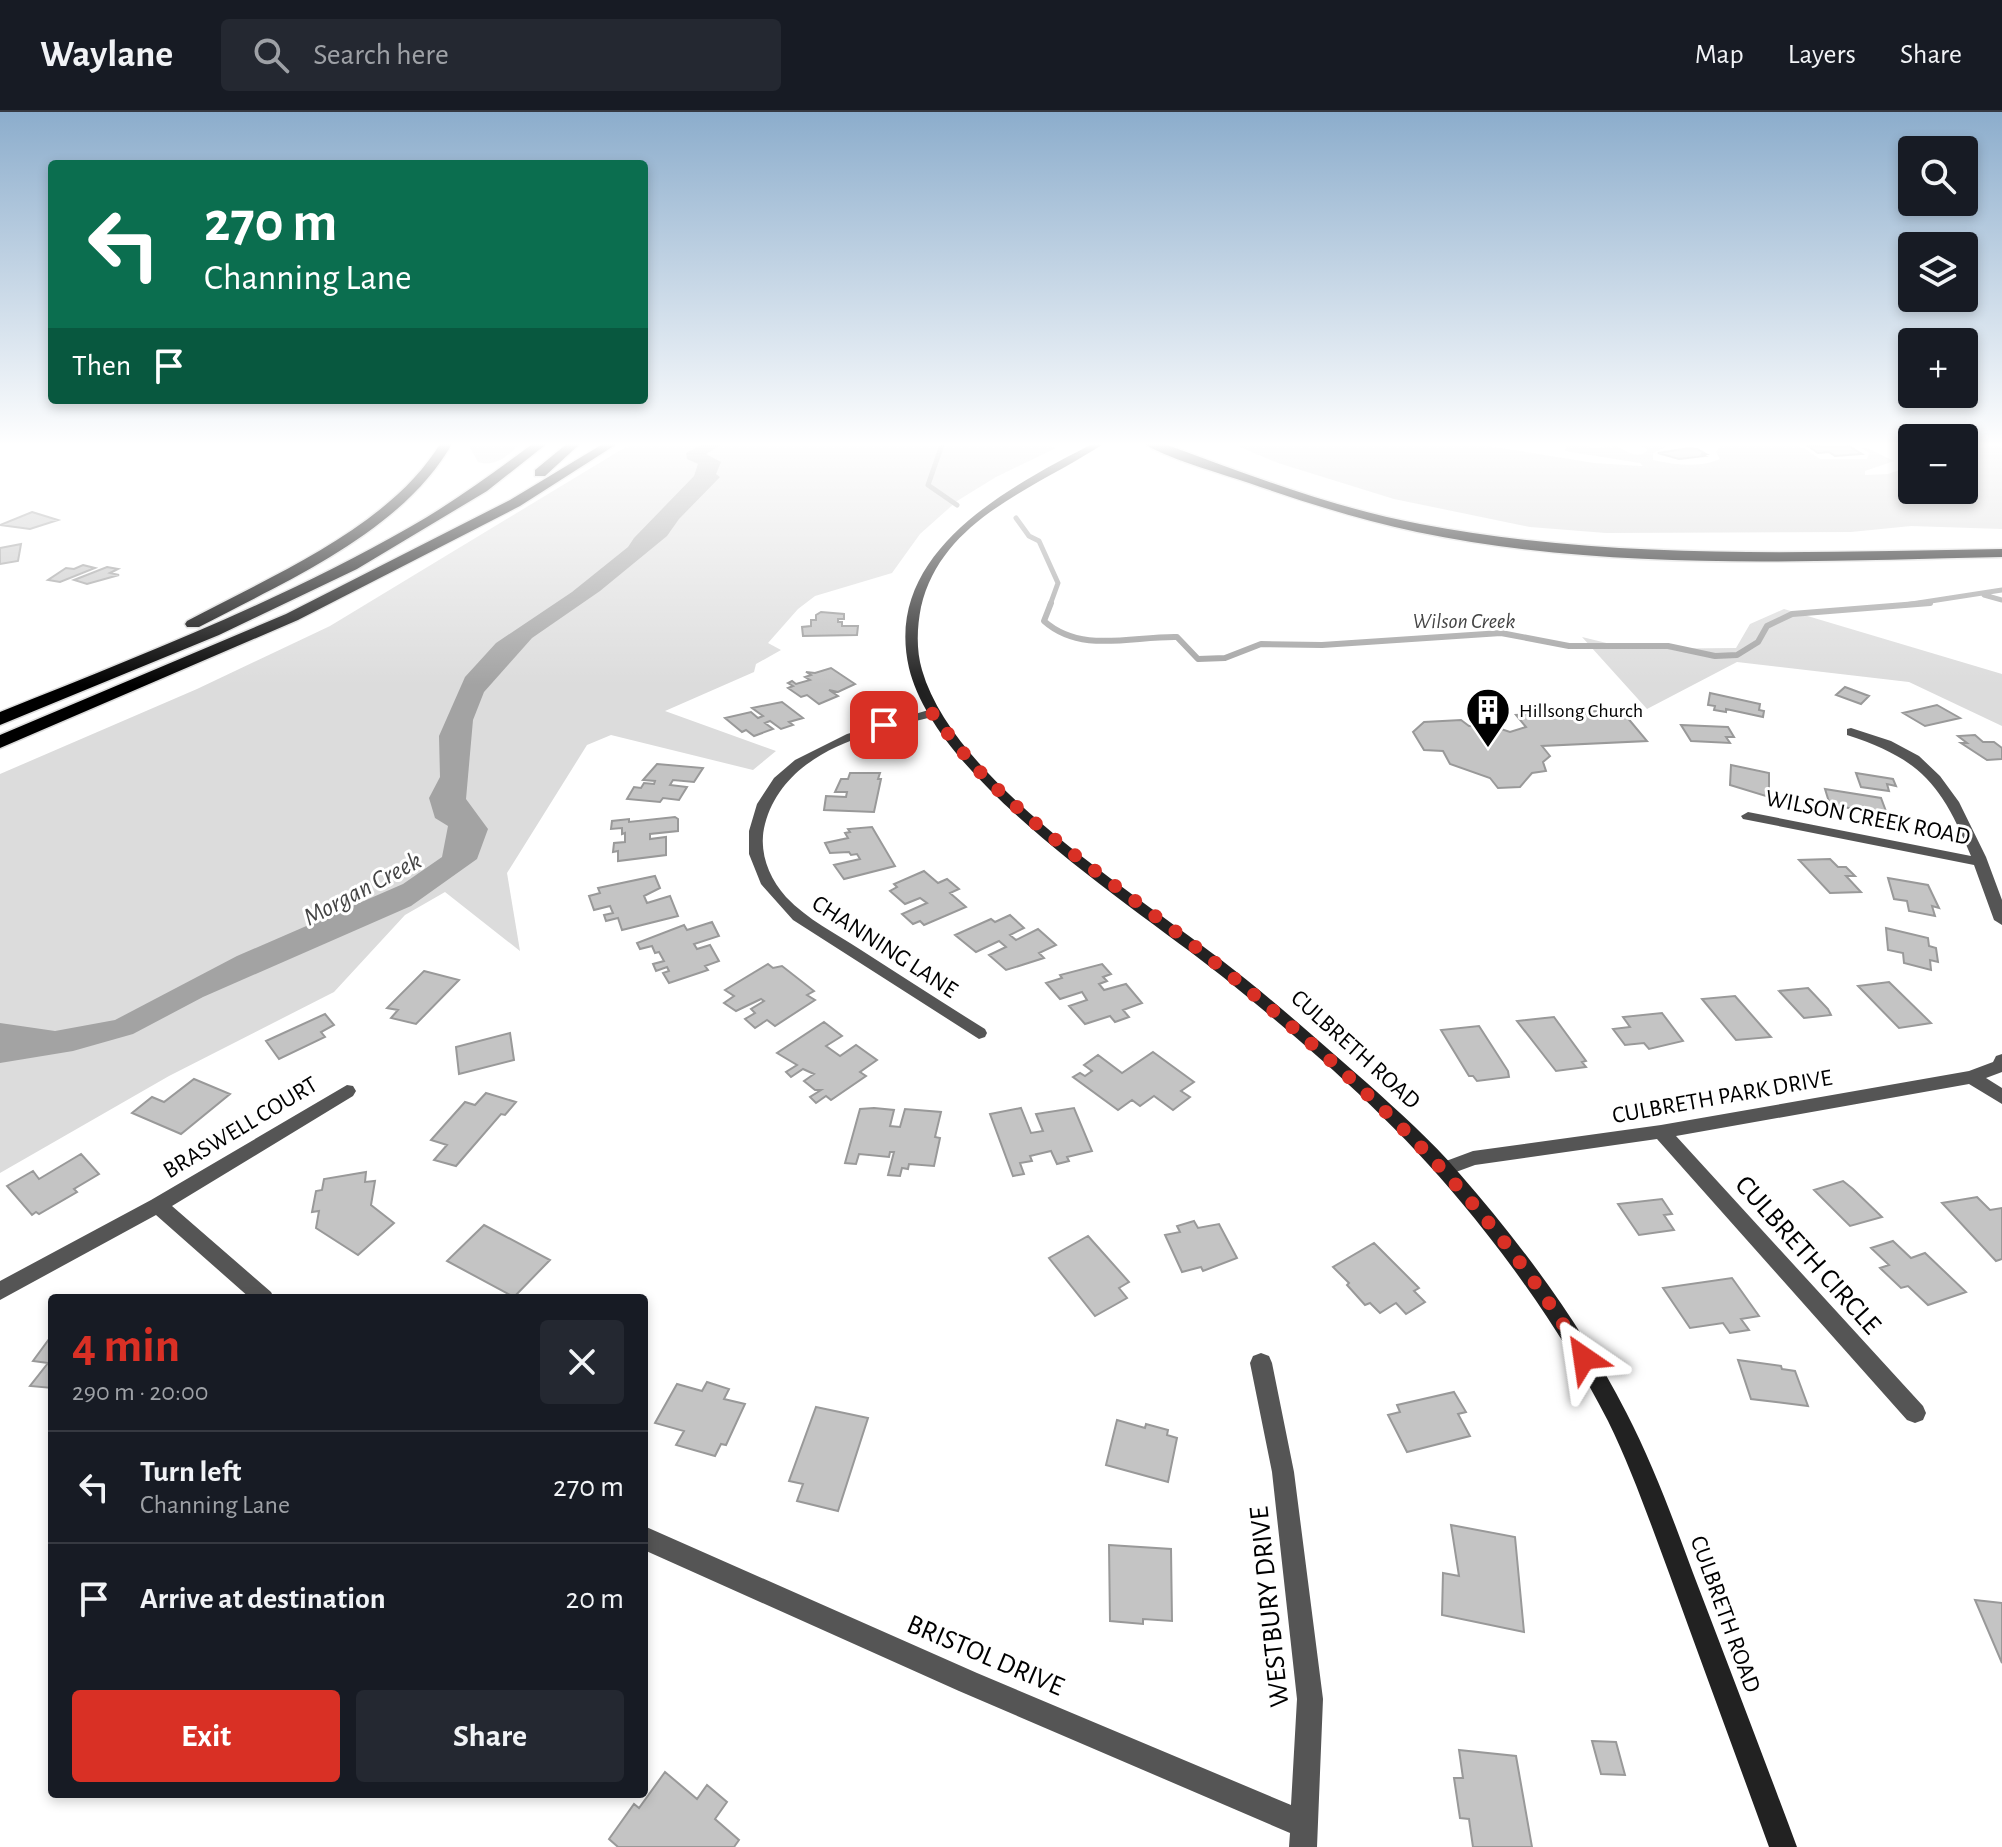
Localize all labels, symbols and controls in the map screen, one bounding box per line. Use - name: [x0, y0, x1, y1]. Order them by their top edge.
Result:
- search box: [221, 19, 781, 91]
- icon: search: [249, 33, 293, 77]
- text: Waylane: [40, 36, 173, 74]
- text: Search here: [313, 40, 449, 70]
- text: Map: [1695, 41, 1744, 69]
- text: Layers: [1788, 41, 1856, 69]
- text: Share: [1900, 41, 1962, 69]
- map controls: [1898, 136, 1978, 504]
- button: search: [1898, 136, 1978, 216]
- icon: left: [72, 192, 176, 296]
- text: 270 m: [204, 195, 337, 251]
- button: layers: [1898, 232, 1978, 312]
- text: Channing Lane: [204, 260, 412, 296]
- button: +: [1898, 328, 1978, 408]
- icon: arrive: [147, 344, 191, 388]
- text: Then: [72, 351, 131, 381]
- button: −: [1898, 424, 1978, 504]
- water label: Wilson Creek: [1413, 610, 1515, 632]
- building icon: Hillsong Church: [1464, 686, 1512, 749]
- pin: [850, 691, 918, 759]
- place label: Hillsong Church: [1519, 701, 1643, 721]
- icon: arrive: [862, 703, 906, 747]
- street label: WILSON CREEK ROAD: [1763, 786, 1972, 850]
- water label: Morgan Creek: [299, 847, 426, 931]
- street label: CHANNING LANE: [807, 891, 962, 1003]
- street label: CULBRETH ROAD: [1286, 986, 1425, 1114]
- street label: CULBRETH PARK DRIVE: [1610, 1066, 1834, 1128]
- street label: BRASWELL COURT: [159, 1072, 322, 1183]
- street label: CULBRETH CIRCLE: [1729, 1171, 1886, 1340]
- position arrow: [1542, 1316, 1626, 1400]
- button: close: [540, 1320, 624, 1404]
- text: 4 min: [72, 1323, 180, 1371]
- text: 290 m · 20:00: [72, 1379, 208, 1405]
- text: Turn left: [140, 1457, 241, 1487]
- icon: left: [72, 1465, 116, 1509]
- text: 270 m: [553, 1472, 624, 1502]
- text: Channing Lane: [140, 1492, 290, 1518]
- street label: WESTBURY DRIVE: [1246, 1505, 1294, 1709]
- street label: CULBRETH ROAD: [1686, 1533, 1765, 1696]
- icon: arrive: [72, 1577, 116, 1621]
- text: Arrive at destination: [140, 1584, 386, 1614]
- text: 20 m: [566, 1584, 624, 1614]
- street label: BRISTOL DRIVE: [903, 1610, 1068, 1701]
- button: Exit: [72, 1690, 340, 1782]
- button: Share: [356, 1690, 624, 1782]

